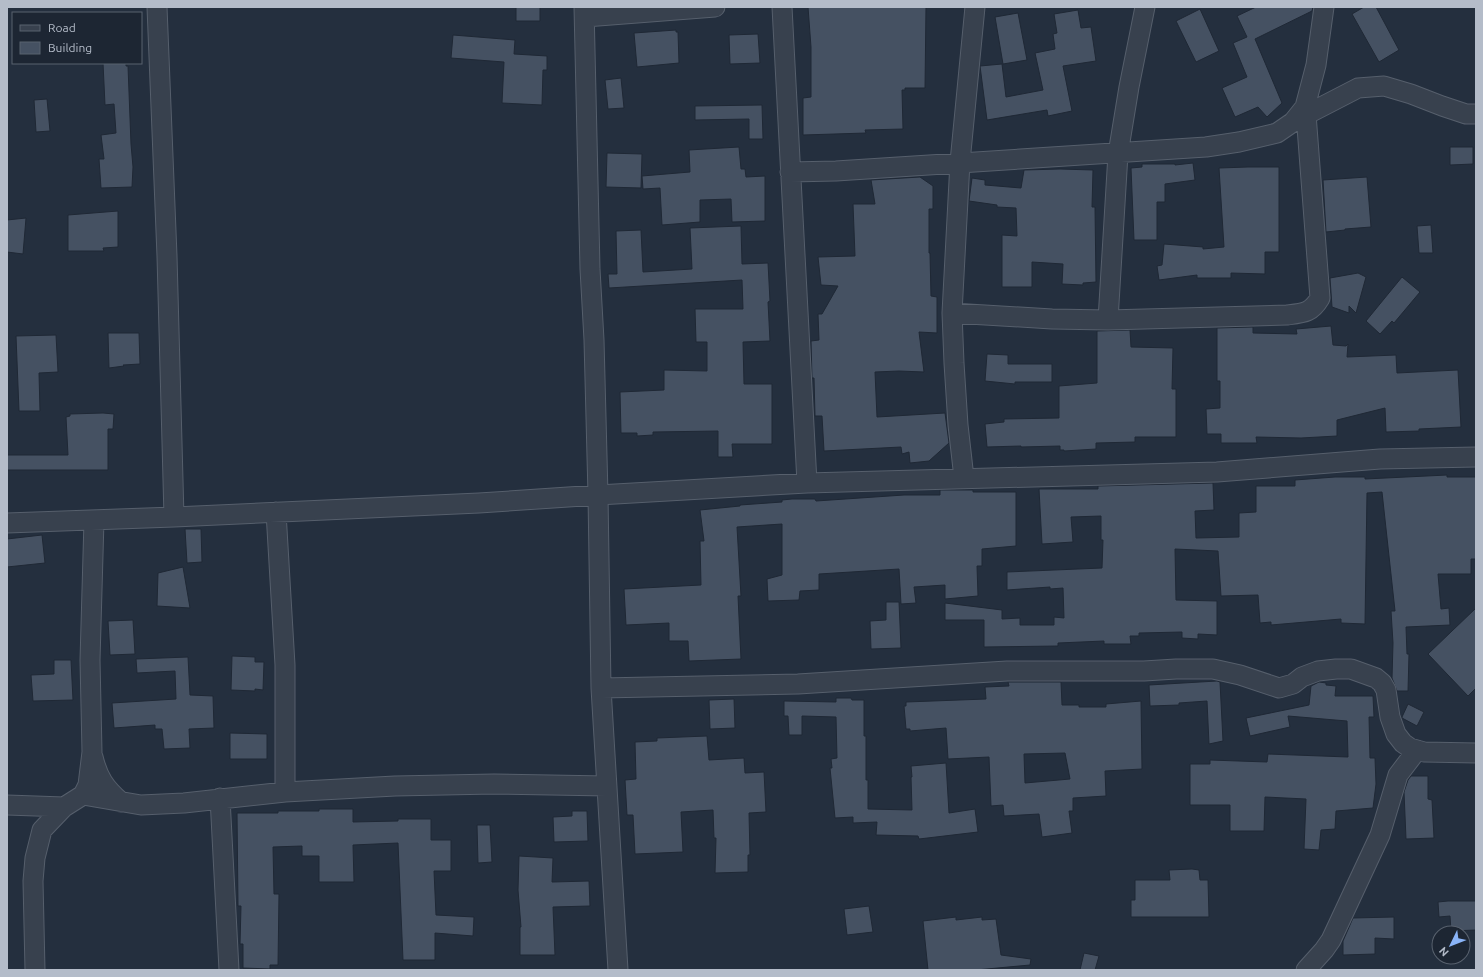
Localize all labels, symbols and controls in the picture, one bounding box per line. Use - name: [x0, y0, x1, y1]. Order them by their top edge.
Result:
- legend: [12, 12, 142, 64]
- text: Road: [48, 21, 76, 34]
- text: Building: [48, 41, 92, 54]
- north arrow: [1431, 925, 1471, 965]
- text: N: [1436, 945, 1451, 959]

